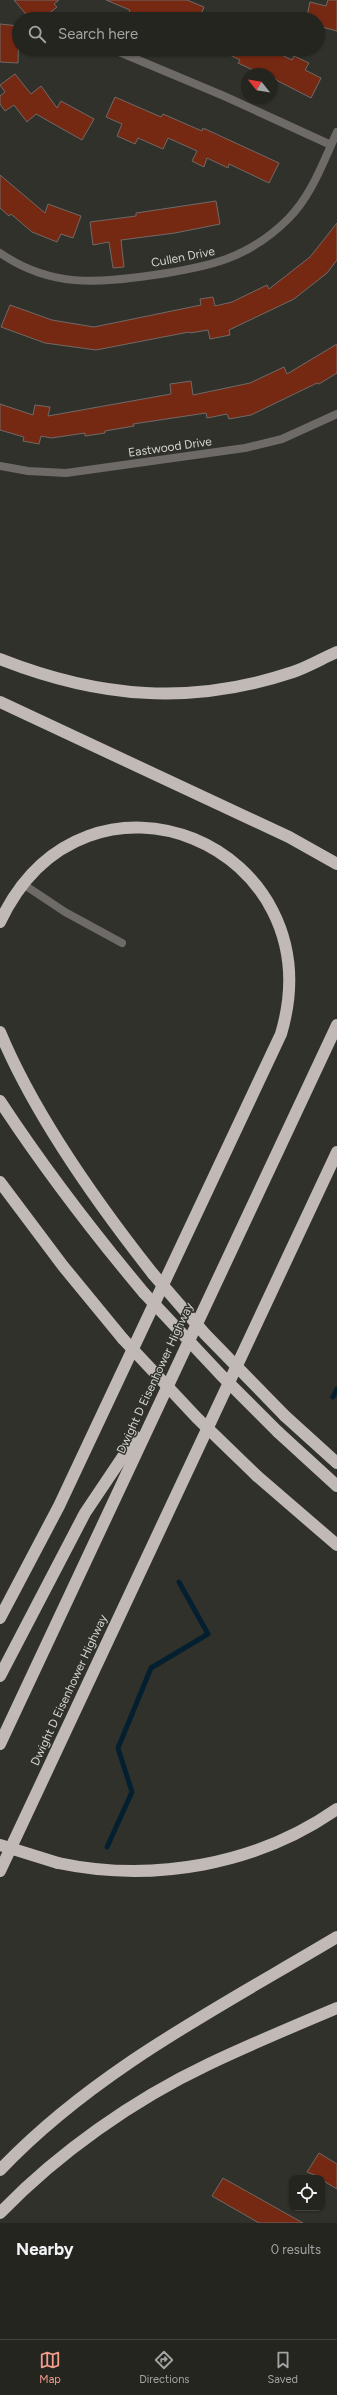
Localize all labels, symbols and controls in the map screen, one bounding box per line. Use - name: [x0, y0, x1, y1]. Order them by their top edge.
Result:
- search box: [12, 12, 325, 56]
- icon: search: [26, 23, 48, 45]
- text: Search here: [58, 25, 138, 43]
- north arrow: [241, 68, 277, 104]
- street label: Cullen Drive: [150, 244, 216, 270]
- street label: Eastwood Drive: [127, 434, 213, 460]
- street label: Dwight D Eisenhower Highway: [114, 1300, 197, 1456]
- street label: Dwight D Eisenhower Highway: [28, 1612, 111, 1768]
- map controls: [289, 2175, 325, 2211]
- button: locate: [289, 2175, 325, 2211]
- text: Nearby: [16, 2239, 74, 2259]
- text: 0 results: [271, 2242, 321, 2257]
- tab: Map: [39, 2349, 61, 2386]
- tab: Directions: [139, 2349, 189, 2386]
- tab: Saved: [268, 2349, 298, 2386]

